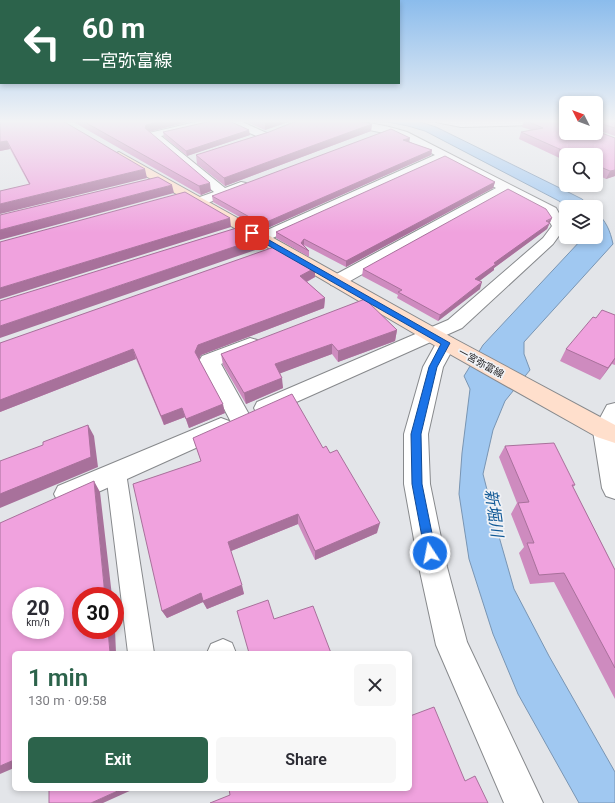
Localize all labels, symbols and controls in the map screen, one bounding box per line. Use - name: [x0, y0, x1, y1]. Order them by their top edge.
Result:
- text: 60 m: [82, 12, 145, 45]
- icon: left: [16, 16, 68, 68]
- text: 一宮弥富線: [82, 50, 172, 71]
- north arrow: [559, 96, 603, 140]
- map controls: [559, 96, 603, 244]
- button: search: [559, 148, 603, 192]
- button: layers: [559, 200, 603, 244]
- pin: [235, 216, 269, 250]
- icon: arrive: [241, 222, 263, 244]
- street label: 一宮弥富線: [456, 346, 506, 380]
- water label: 新堀川: [481, 488, 507, 540]
- position arrow: [409, 532, 451, 574]
- speed limit sign: 30: [72, 587, 124, 639]
- text: 20: [27, 596, 49, 620]
- text: km/h: [26, 617, 50, 628]
- text: 1 min: [28, 664, 88, 692]
- button: close: [354, 664, 396, 706]
- text: 130 m · 09:58: [28, 693, 107, 708]
- button: Exit: [28, 737, 208, 783]
- button: Share: [216, 737, 396, 783]

